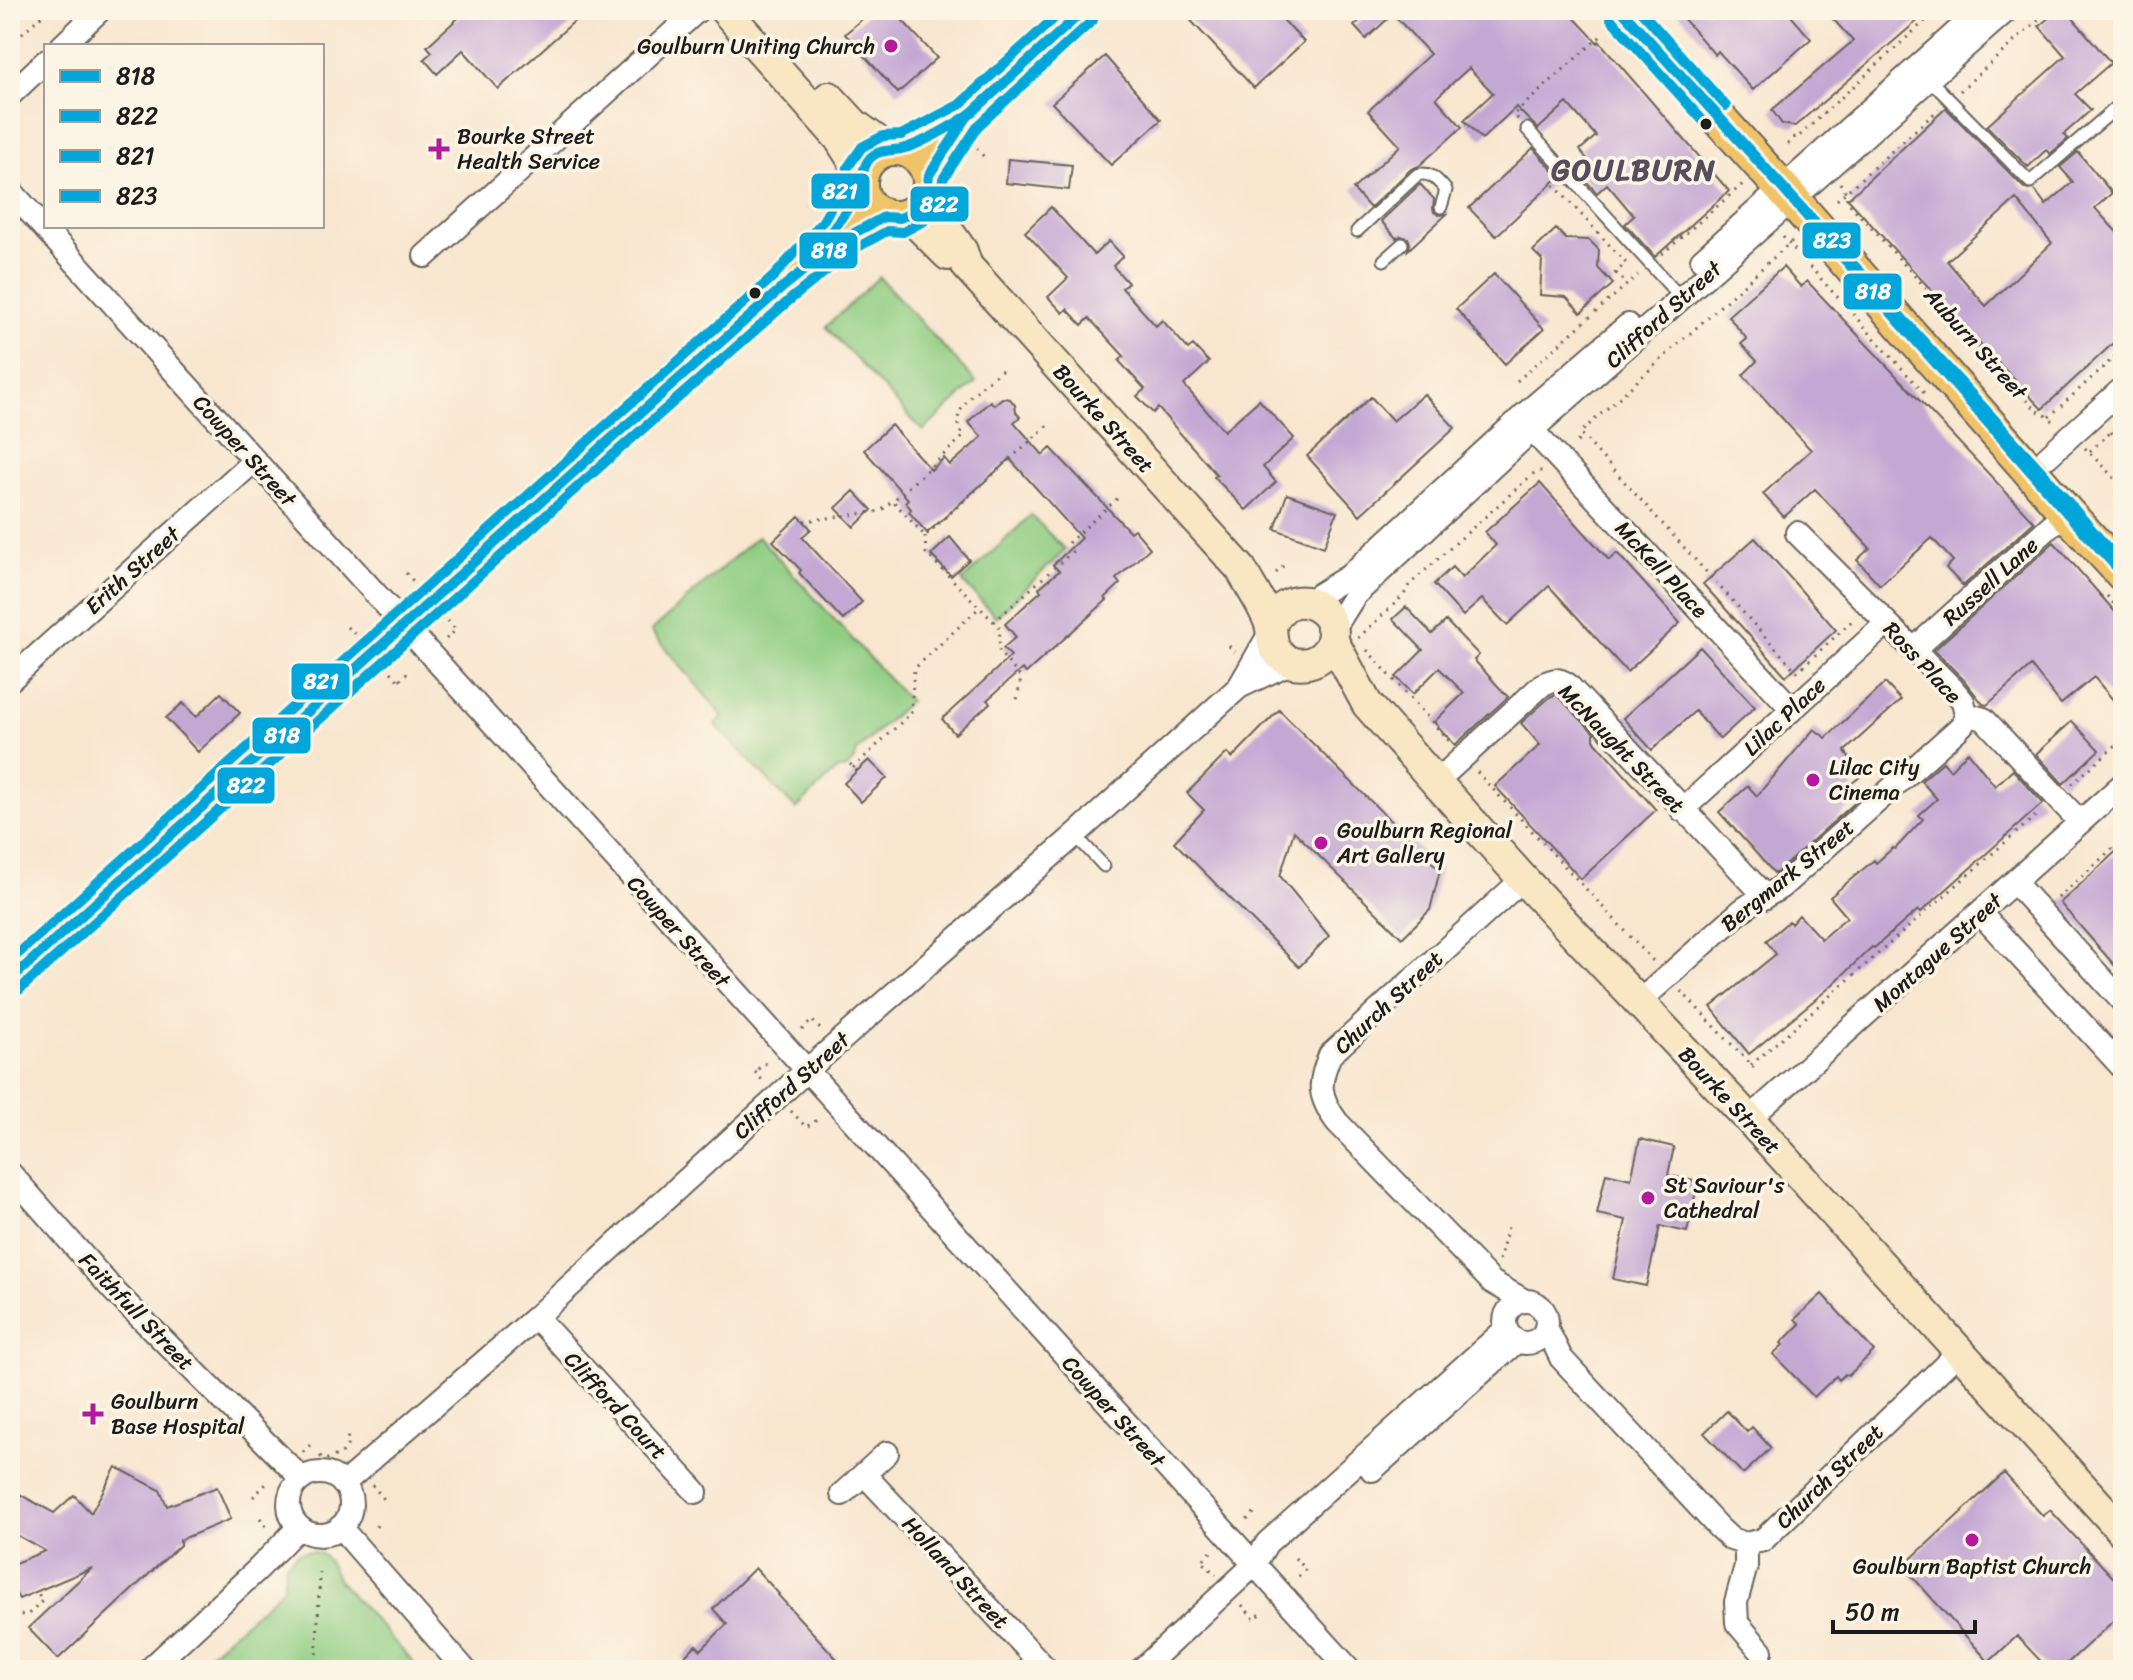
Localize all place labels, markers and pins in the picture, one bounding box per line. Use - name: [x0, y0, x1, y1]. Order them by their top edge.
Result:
- place label: Goulburn Uniting Church: [637, 27, 875, 66]
- marker: Goulburn Uniting Church: [882, 37, 900, 55]
- unlabelled marker: [1698, 116, 1714, 132]
- place label: Bourke Street Health Service: [457, 117, 600, 181]
- marker: Bourke Street Health Service: [428, 138, 450, 160]
- unlabelled marker: [747, 285, 763, 301]
- place label: Lilac City Cinema: [1829, 748, 1920, 812]
- marker: Lilac City Cinema: [1804, 771, 1822, 789]
- place label: Goulburn Regional Art Gallery: [1336, 811, 1513, 875]
- marker: Goulburn Regional Art Gallery: [1312, 834, 1330, 852]
- place label: St Saviour's Cathedral: [1664, 1166, 1785, 1230]
- marker: St Saviour's Cathedral: [1639, 1189, 1657, 1207]
- place label: Goulburn Base Hospital: [111, 1382, 245, 1446]
- marker: Goulburn Base Hospital: [82, 1403, 104, 1425]
- marker: Goulburn Baptist Church: [1963, 1531, 1981, 1549]
- place label: Goulburn Baptist Church: [1853, 1547, 2091, 1586]

